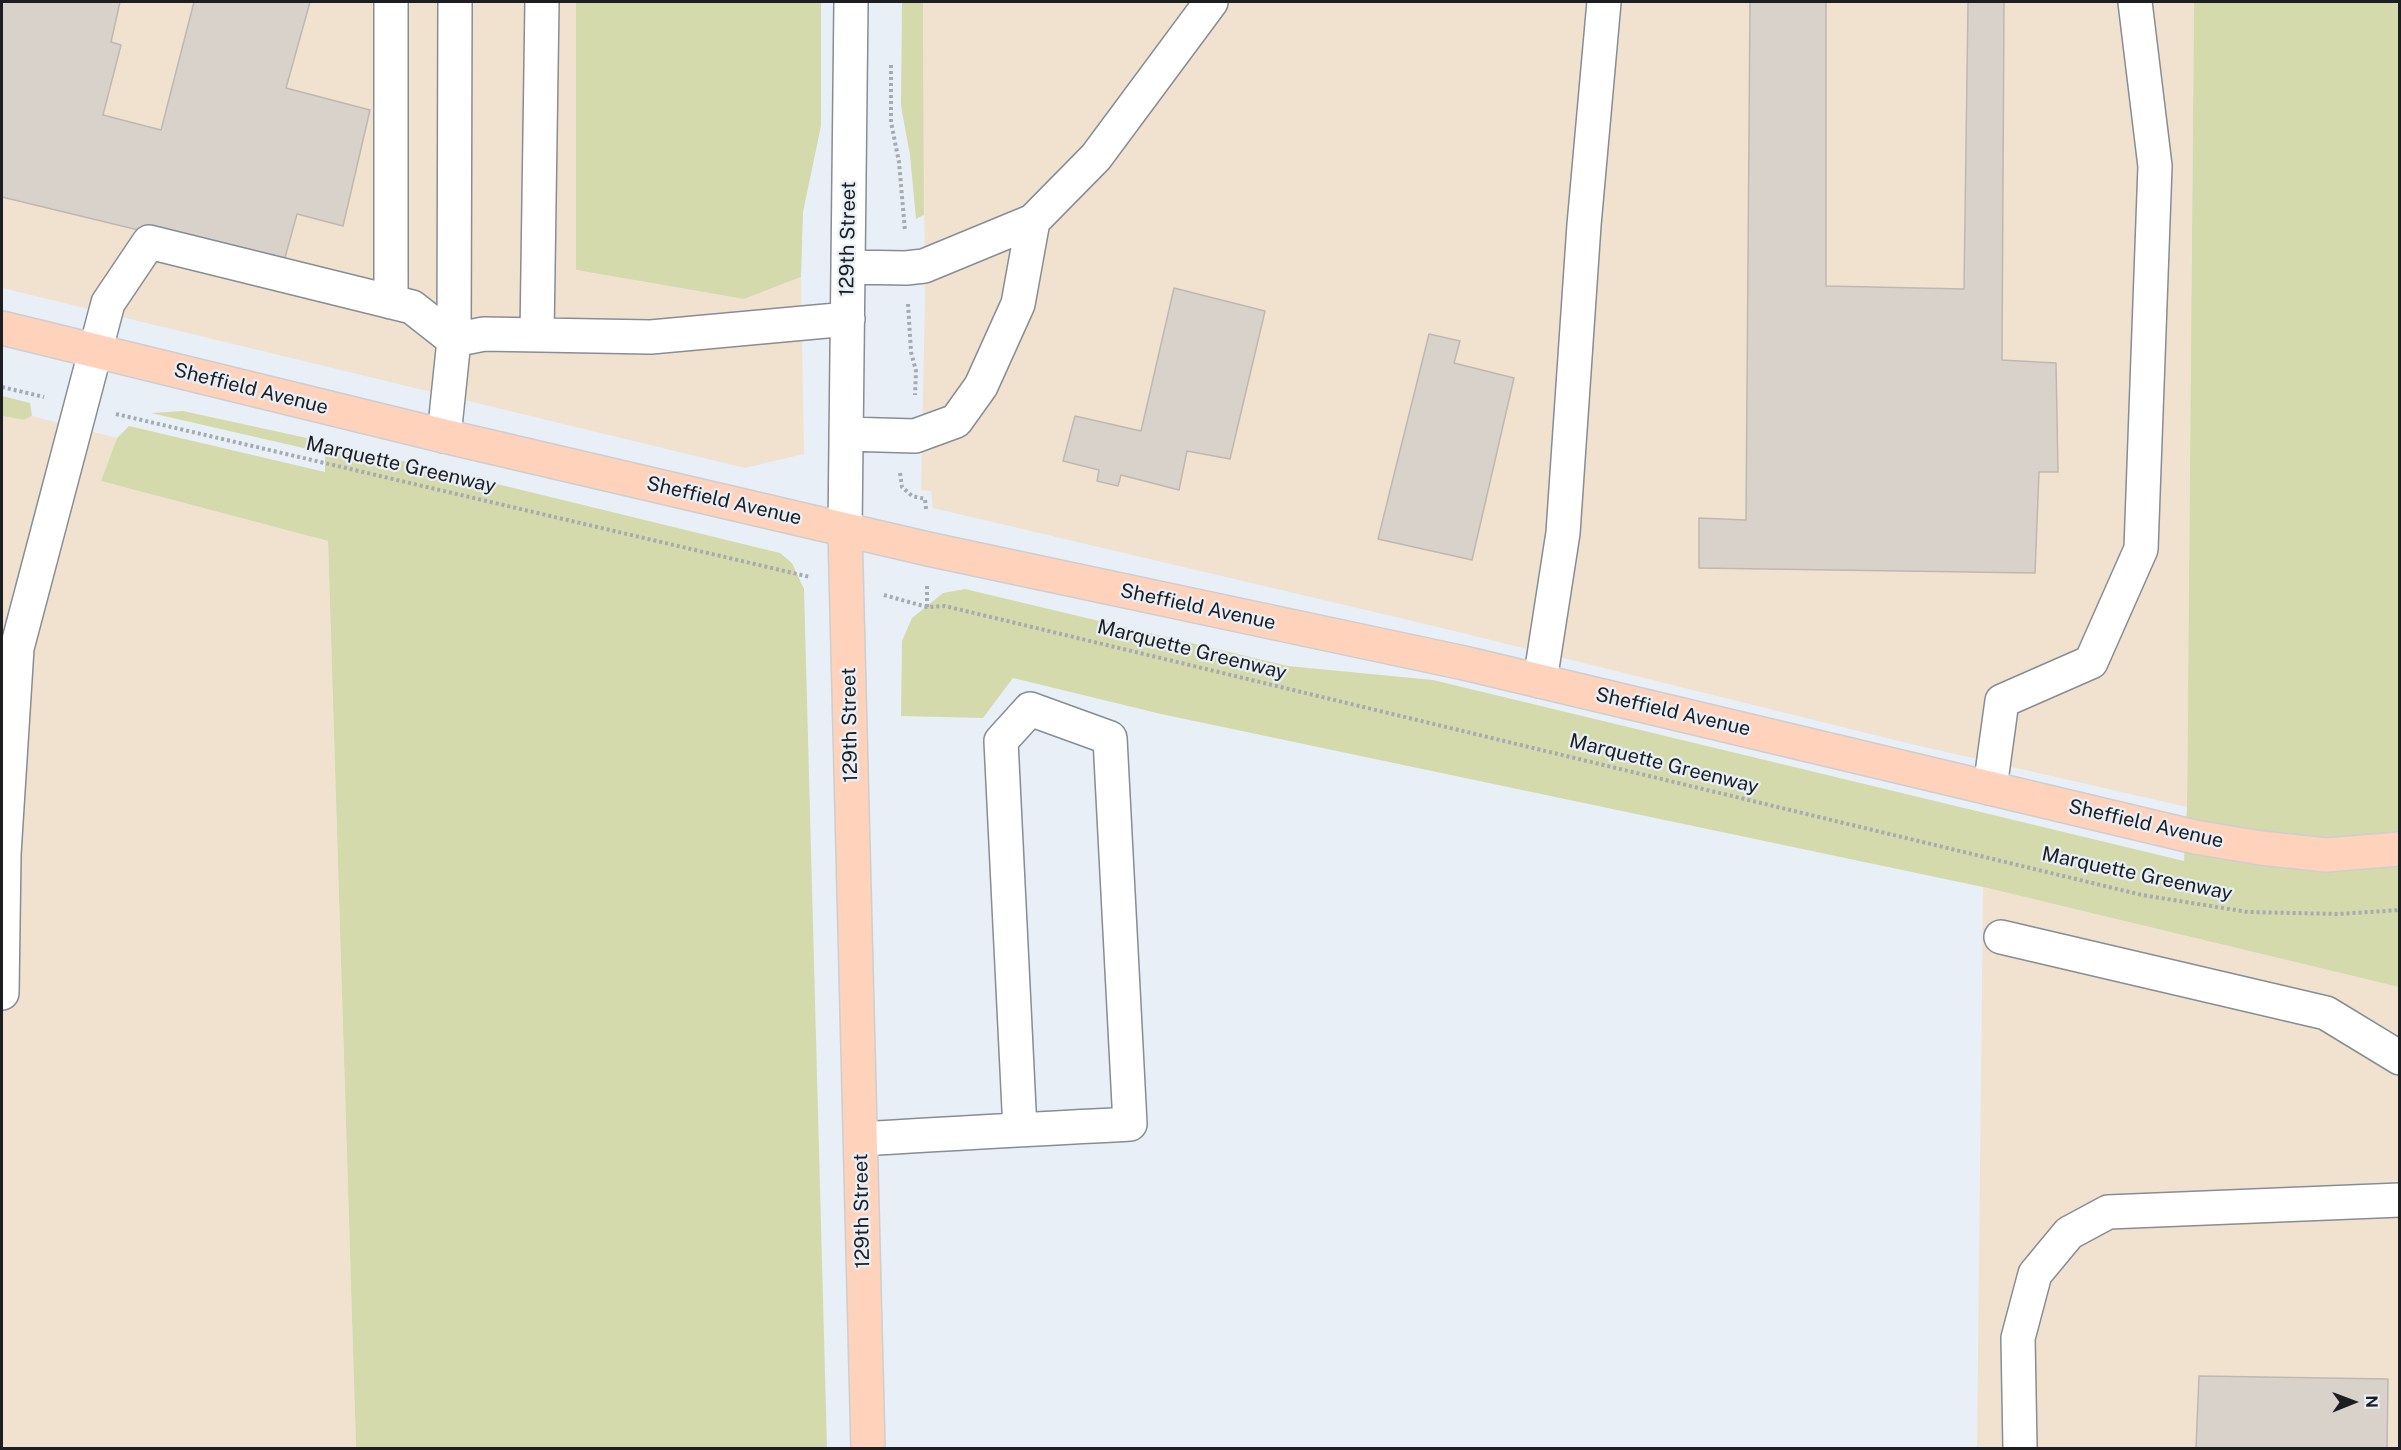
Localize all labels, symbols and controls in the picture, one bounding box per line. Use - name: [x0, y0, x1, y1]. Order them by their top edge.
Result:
- street label: 129th Street: [835, 181, 861, 297]
- street label: Sheffield Avenue: [171, 358, 331, 420]
- street label: Marquette Greenway: [304, 431, 498, 499]
- street label: Sheffield Avenue: [644, 471, 804, 531]
- street label: Sheffield Avenue: [1118, 579, 1278, 635]
- street label: Marquette Greenway: [1095, 615, 1289, 685]
- street label: 129th Street: [837, 667, 863, 783]
- street label: Sheffield Avenue: [1593, 682, 1753, 742]
- street label: Marquette Greenway: [1567, 729, 1761, 799]
- street label: Sheffield Avenue: [2066, 794, 2226, 854]
- street label: Marquette Greenway: [2040, 842, 2234, 906]
- street label: 129th Street: [849, 1153, 875, 1269]
- north arrow: [2323, 1372, 2383, 1432]
- text: N: [2362, 1395, 2381, 1408]

